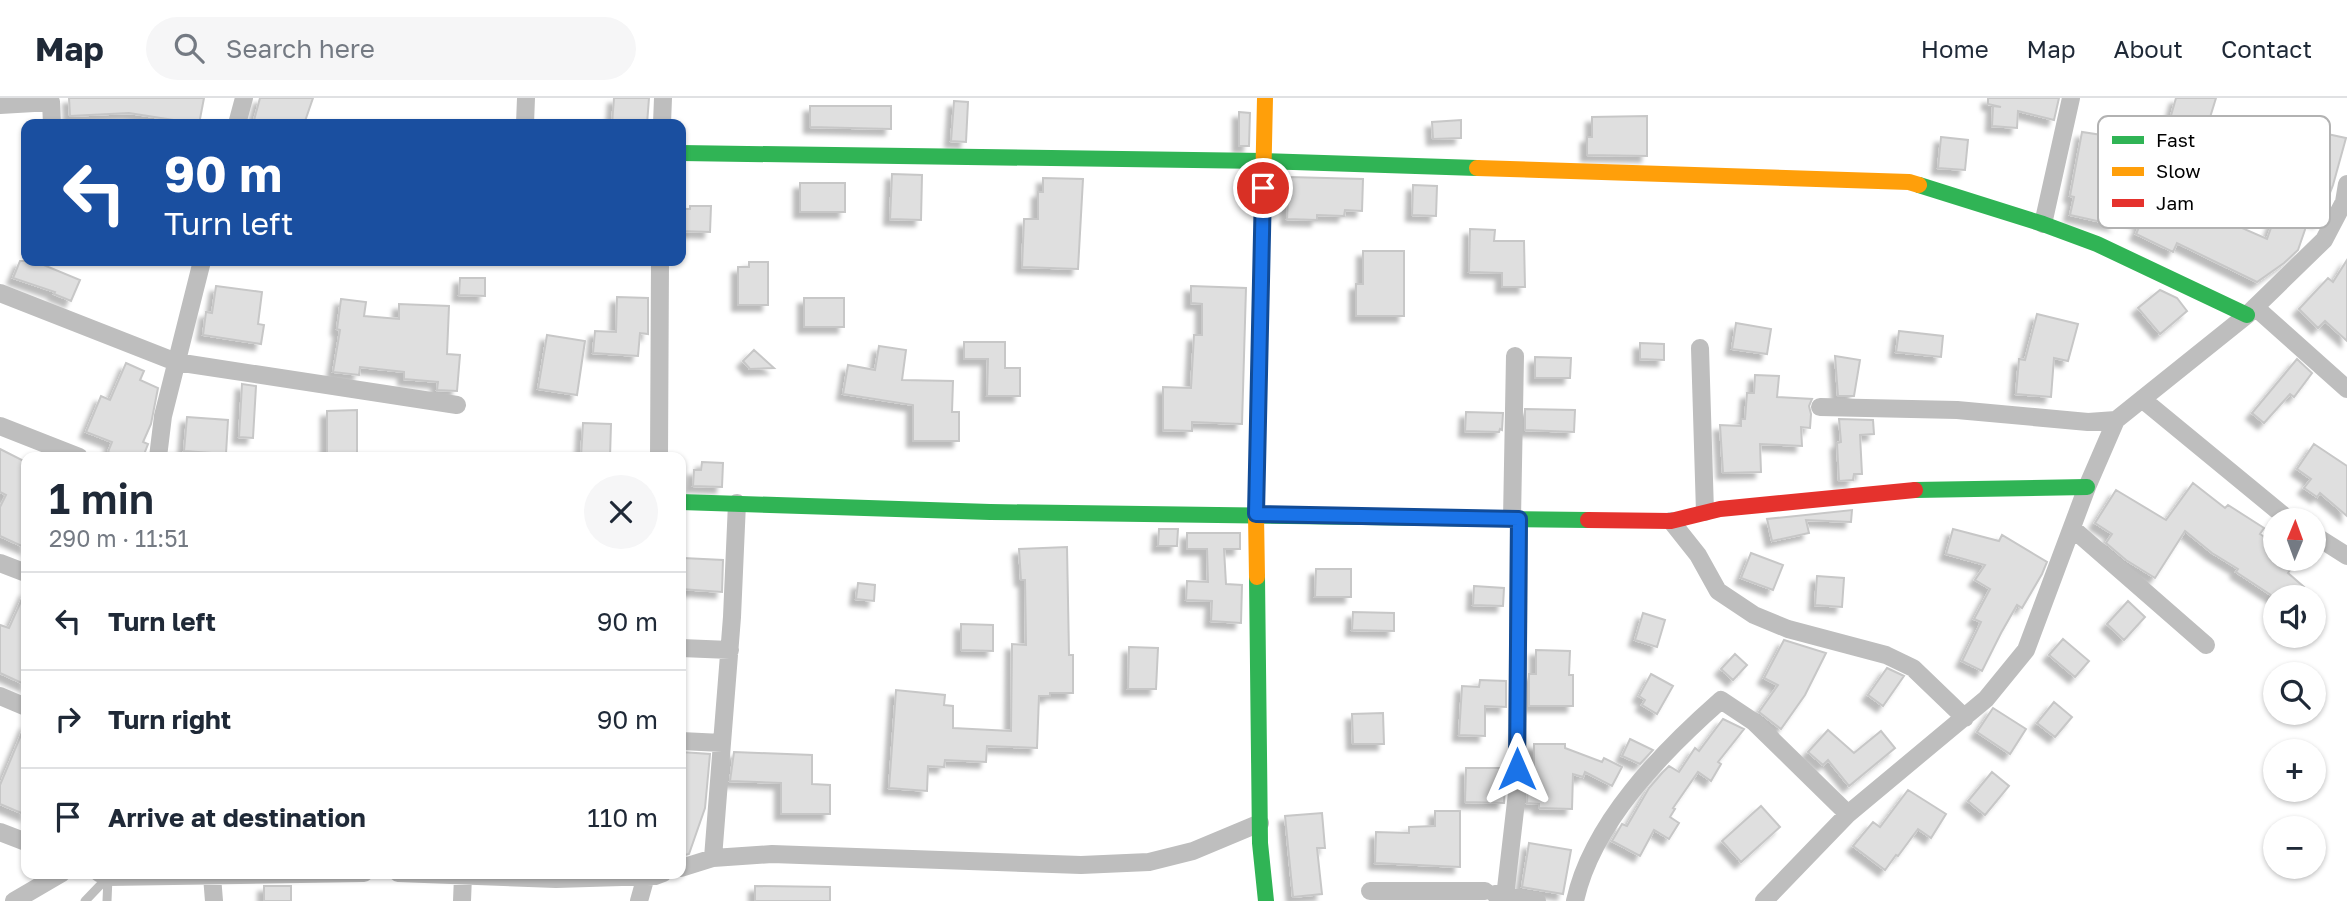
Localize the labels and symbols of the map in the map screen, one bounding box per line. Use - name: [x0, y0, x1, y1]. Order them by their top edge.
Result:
- legend: [2098, 116, 2330, 228]
- text: Fast: [2156, 128, 2195, 151]
- pin: [1233, 158, 1293, 218]
- text: Slow: [2156, 159, 2201, 182]
- text: Jam: [2156, 191, 2194, 214]
- north arrow: [2263, 508, 2326, 570]
- position arrow: [1480, 732, 1554, 806]

